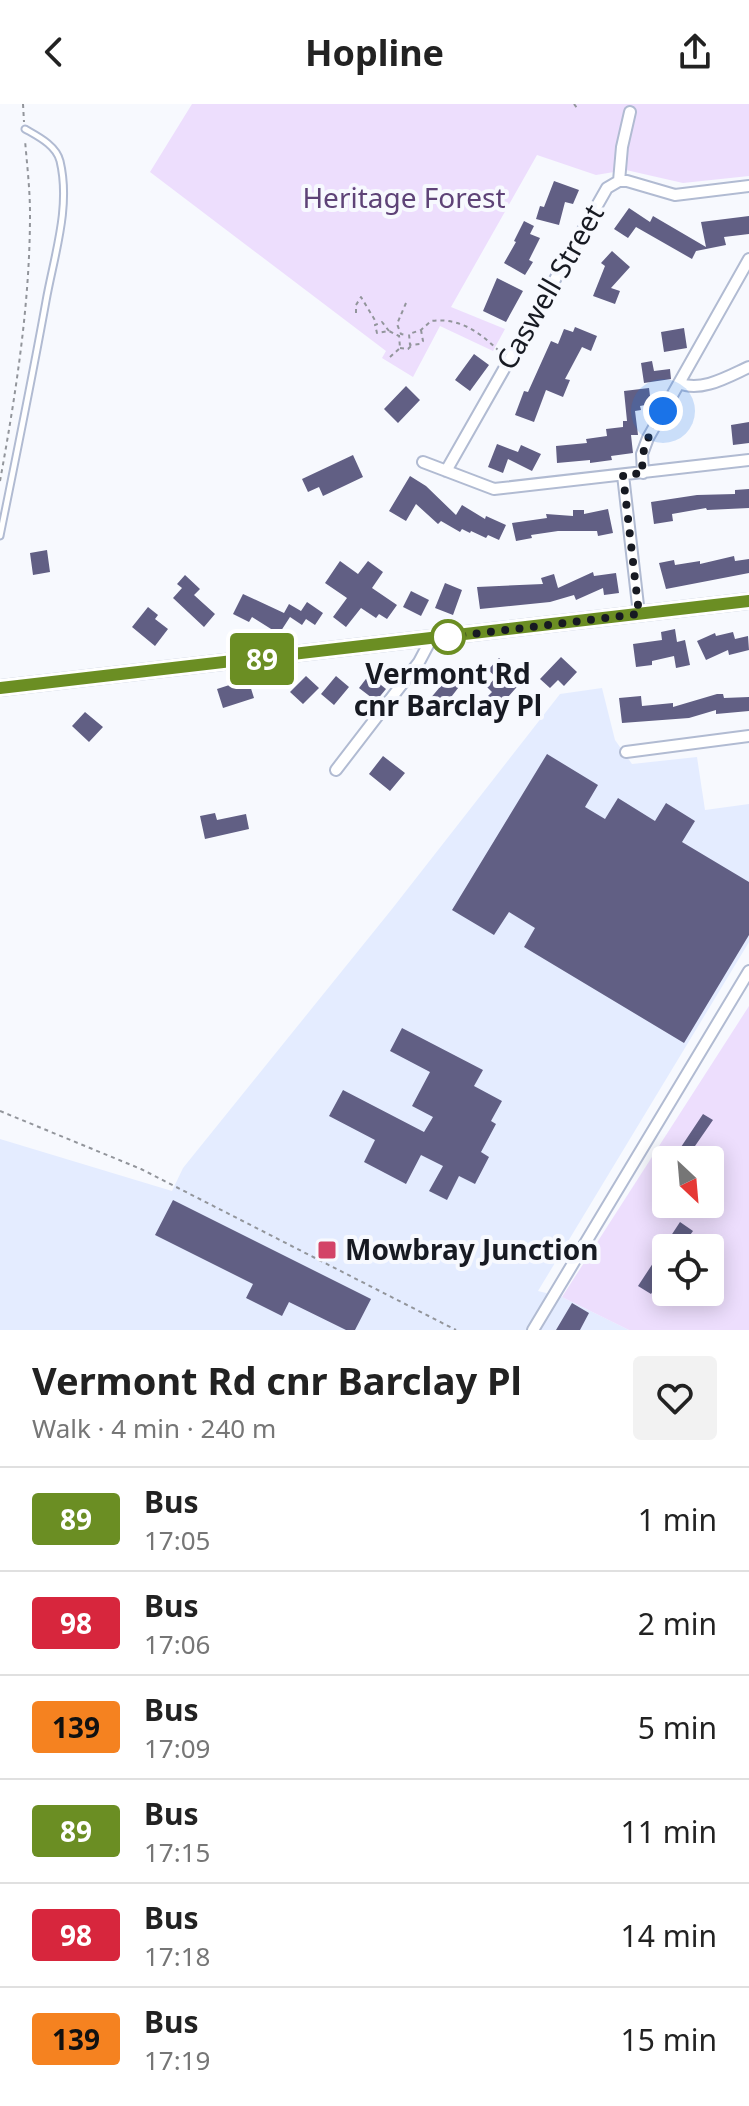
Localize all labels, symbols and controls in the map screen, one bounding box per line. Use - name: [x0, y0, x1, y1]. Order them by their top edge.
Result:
- text: Hopline: [305, 28, 444, 77]
- icon: back: [32, 30, 76, 74]
- icon: share: [673, 30, 717, 74]
- park label: Heritage Forest: [302, 178, 506, 216]
- street label: Caswell Street: [487, 197, 612, 376]
- your location: [643, 391, 683, 431]
- marker: Vermont Rd cnr Barclay Pl: [431, 620, 465, 654]
- line badge: 89: [226, 633, 298, 685]
- text: 89: [246, 640, 278, 678]
- place label: Vermont Rd cnr Barclay Pl: [354, 654, 542, 724]
- north arrow: [652, 1146, 724, 1218]
- map controls: [652, 1146, 724, 1306]
- place label: Mowbray Junction: [345, 1230, 598, 1268]
- button: locate: [652, 1234, 724, 1306]
- marker: Mowbray Junction: [316, 1239, 338, 1261]
- text: Vermont Rd cnr Barclay Pl: [32, 1354, 522, 1406]
- button: heart: [633, 1356, 717, 1440]
- text: Walk · 4 min · 240 m: [32, 1410, 276, 1446]
- text: Bus: [144, 1481, 199, 1522]
- text: 1 min: [638, 1499, 717, 1540]
- text: 89: [60, 1500, 92, 1538]
- text: 17:05: [144, 1522, 210, 1558]
- text: Bus: [144, 1585, 199, 1626]
- text: 2 min: [638, 1603, 717, 1644]
- text: 98: [60, 1604, 92, 1642]
- text: 17:06: [144, 1626, 210, 1662]
- text: Bus: [144, 1689, 199, 1730]
- text: 5 min: [638, 1707, 717, 1748]
- text: 139: [52, 1708, 100, 1746]
- text: 17:09: [144, 1730, 210, 1766]
- text: Bus: [144, 1793, 199, 1834]
- text: 11 min: [621, 1811, 717, 1852]
- text: 89: [60, 1812, 92, 1850]
- text: 17:15: [144, 1834, 210, 1870]
- text: Bus: [144, 1897, 199, 1938]
- text: 14 min: [621, 1915, 717, 1956]
- text: 98: [60, 1916, 92, 1954]
- text: 17:18: [144, 1938, 210, 1974]
- text: Bus: [144, 2001, 199, 2042]
- text: 15 min: [621, 2019, 717, 2060]
- text: 139: [52, 2020, 100, 2058]
- text: 17:19: [144, 2042, 210, 2078]

